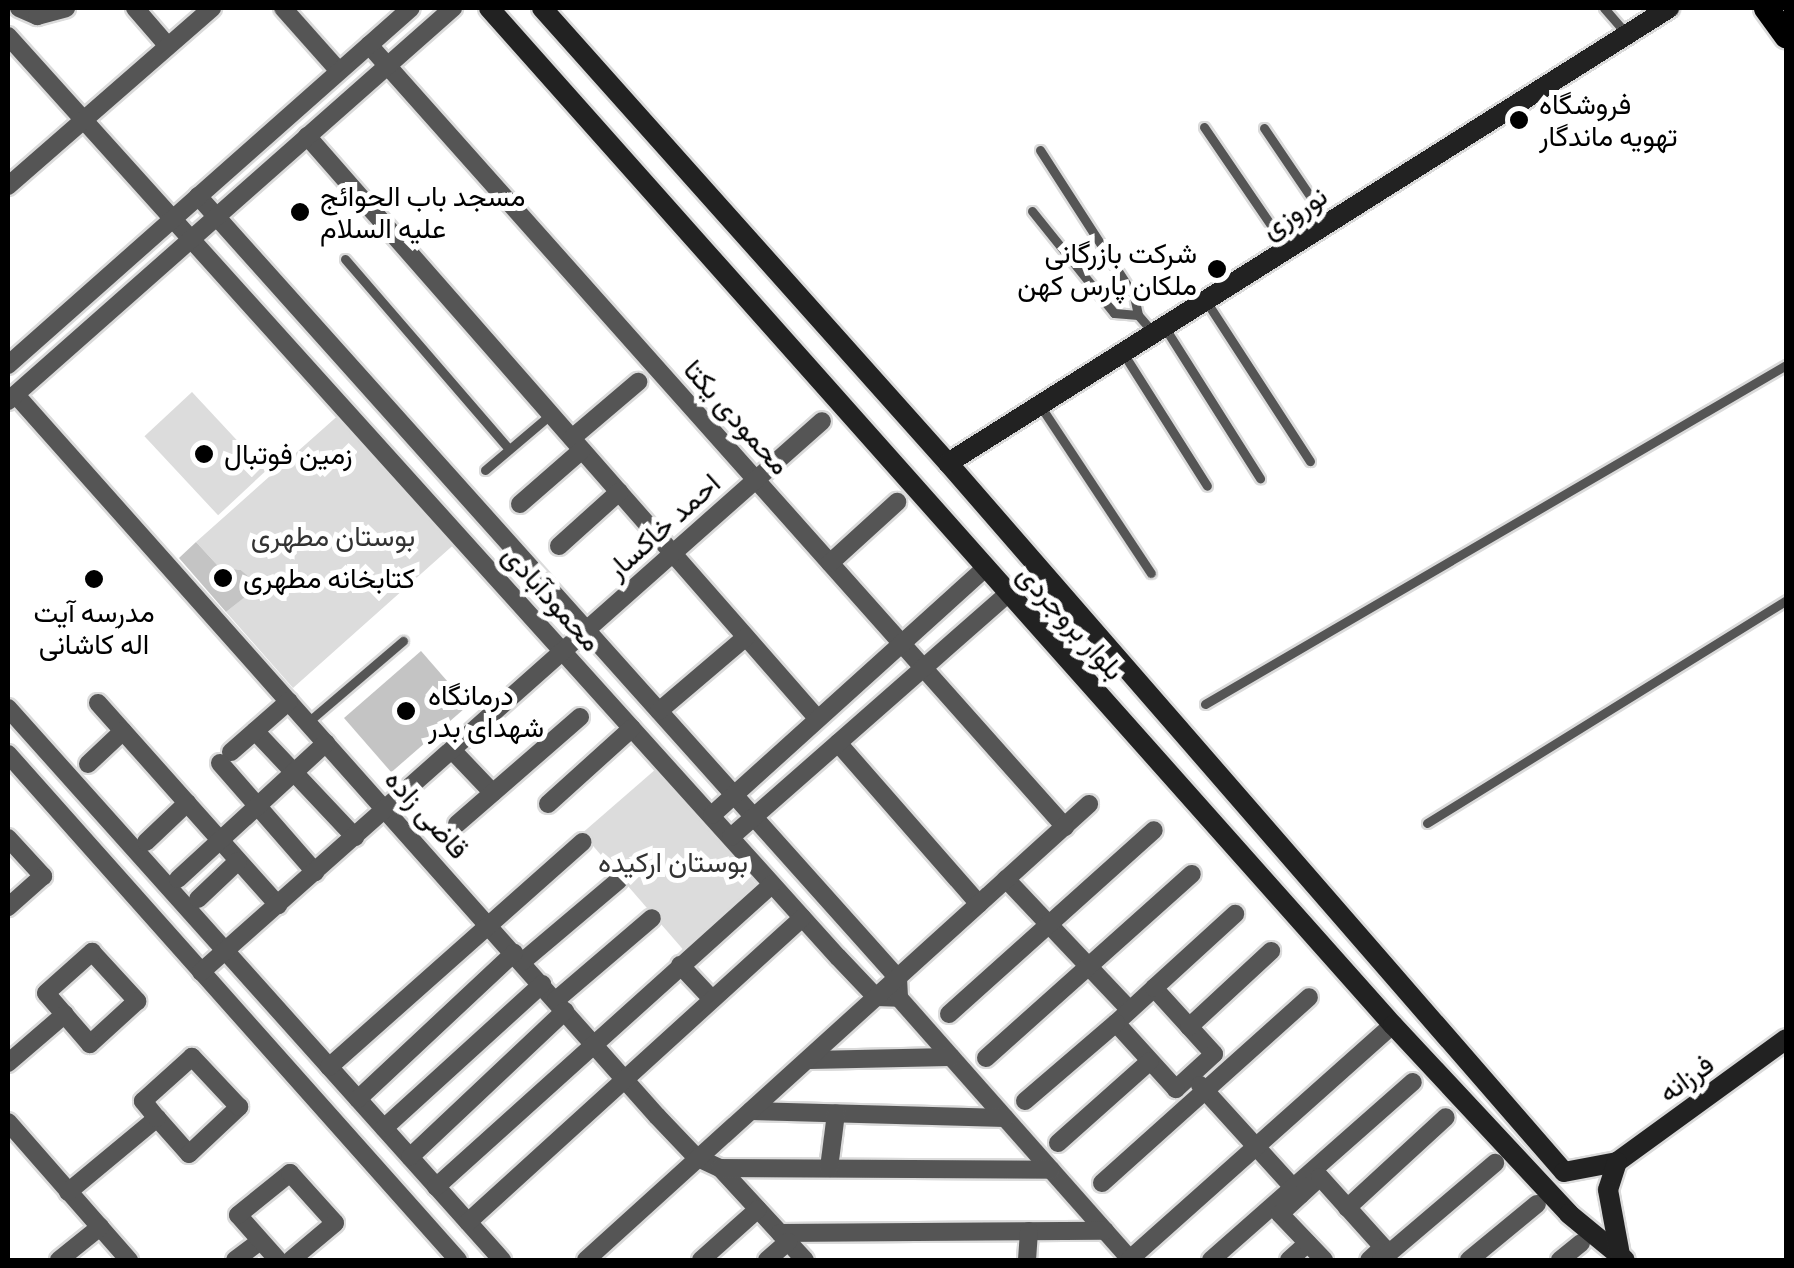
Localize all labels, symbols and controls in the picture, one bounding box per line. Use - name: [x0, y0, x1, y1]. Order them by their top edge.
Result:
- place label: فروشگاه تهویه ماندگار: [1539, 87, 1678, 153]
- marker: فروشگاه تهویه ماندگار: [1508, 109, 1530, 131]
- street label: نوروزی: [1255, 178, 1333, 246]
- place label: مسجد باب الحوائج علیه السلام: [320, 179, 525, 245]
- marker: مسجد باب الحوائج علیه السلام: [289, 201, 311, 223]
- place label: شرکت بازرگانی ملکان پارس کهن: [1017, 236, 1197, 302]
- marker: شرکت بازرگانی ملکان پارس کهن: [1206, 258, 1228, 280]
- street label: محمودی یکتا: [677, 353, 797, 481]
- place label: زمین فوتبال: [224, 437, 353, 471]
- marker: زمین فوتبال: [193, 443, 215, 465]
- street label: احمد خاکسار: [599, 466, 727, 586]
- park label: بوستان مطهری: [251, 519, 415, 553]
- street label: محمودآبادی: [496, 538, 608, 658]
- street label: بلوار بروجردی: [1011, 557, 1131, 687]
- place label: کتابخانه مطهری: [243, 561, 415, 595]
- marker: کتابخانه مطهری: [212, 567, 234, 589]
- marker: مدرسه آیت اله کاشانی: [83, 568, 105, 590]
- place label: مدرسه آیت اله کاشانی: [33, 595, 155, 661]
- place label: درمانگاه شهدای بدر: [428, 678, 544, 744]
- marker: درمانگاه شهدای بدر: [393, 698, 419, 724]
- street label: قاضی زاده: [378, 762, 476, 866]
- park label: بوستان ارکیده: [598, 845, 748, 879]
- street label: فرزانه: [1652, 1047, 1720, 1109]

